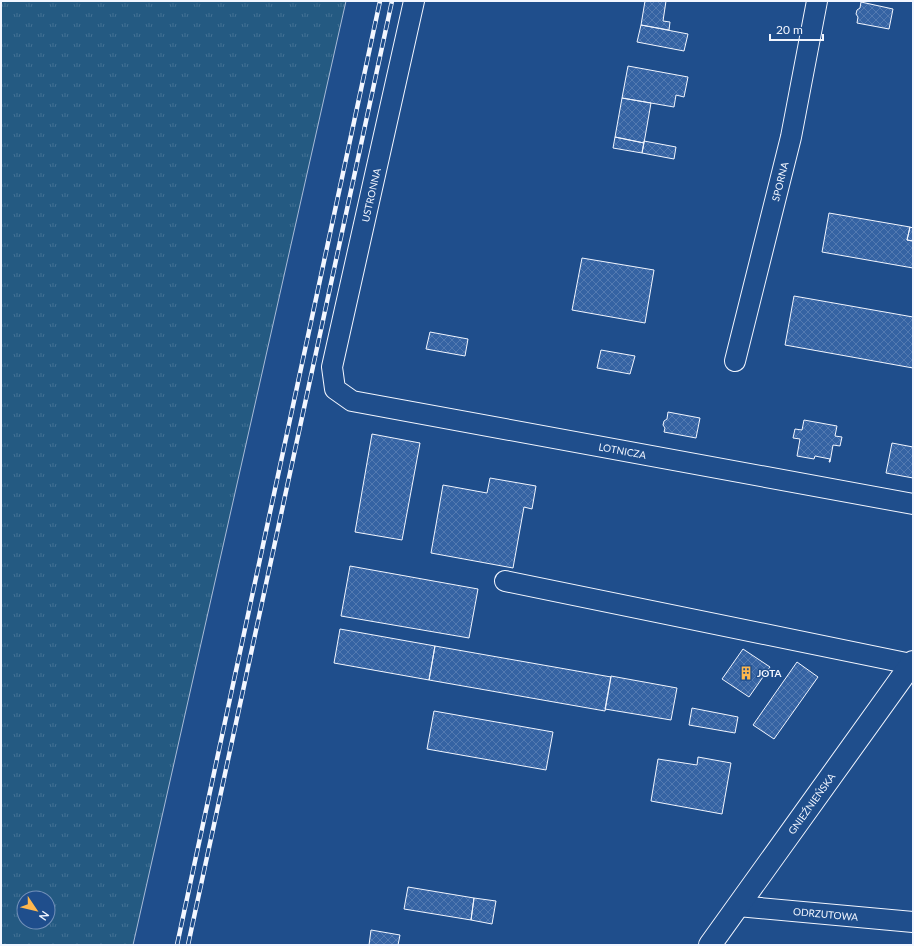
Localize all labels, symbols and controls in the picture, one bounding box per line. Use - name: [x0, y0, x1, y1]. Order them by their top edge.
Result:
- scale bar: [770, 16, 823, 42]
- text: 20 m: [776, 22, 803, 37]
- street label: SPORNA: [769, 160, 791, 202]
- street label: USTRONNA: [359, 167, 383, 223]
- street label: LOTNICZA: [598, 440, 647, 461]
- building icon: JOTA: [738, 665, 754, 681]
- place label: JOTA: [757, 667, 781, 679]
- street label: GNIEŹNIEŃSKA: [785, 771, 837, 836]
- north arrow: [16, 890, 56, 930]
- street label: ODRZUTOWA: [792, 905, 859, 923]
- text: N: [37, 909, 52, 923]

